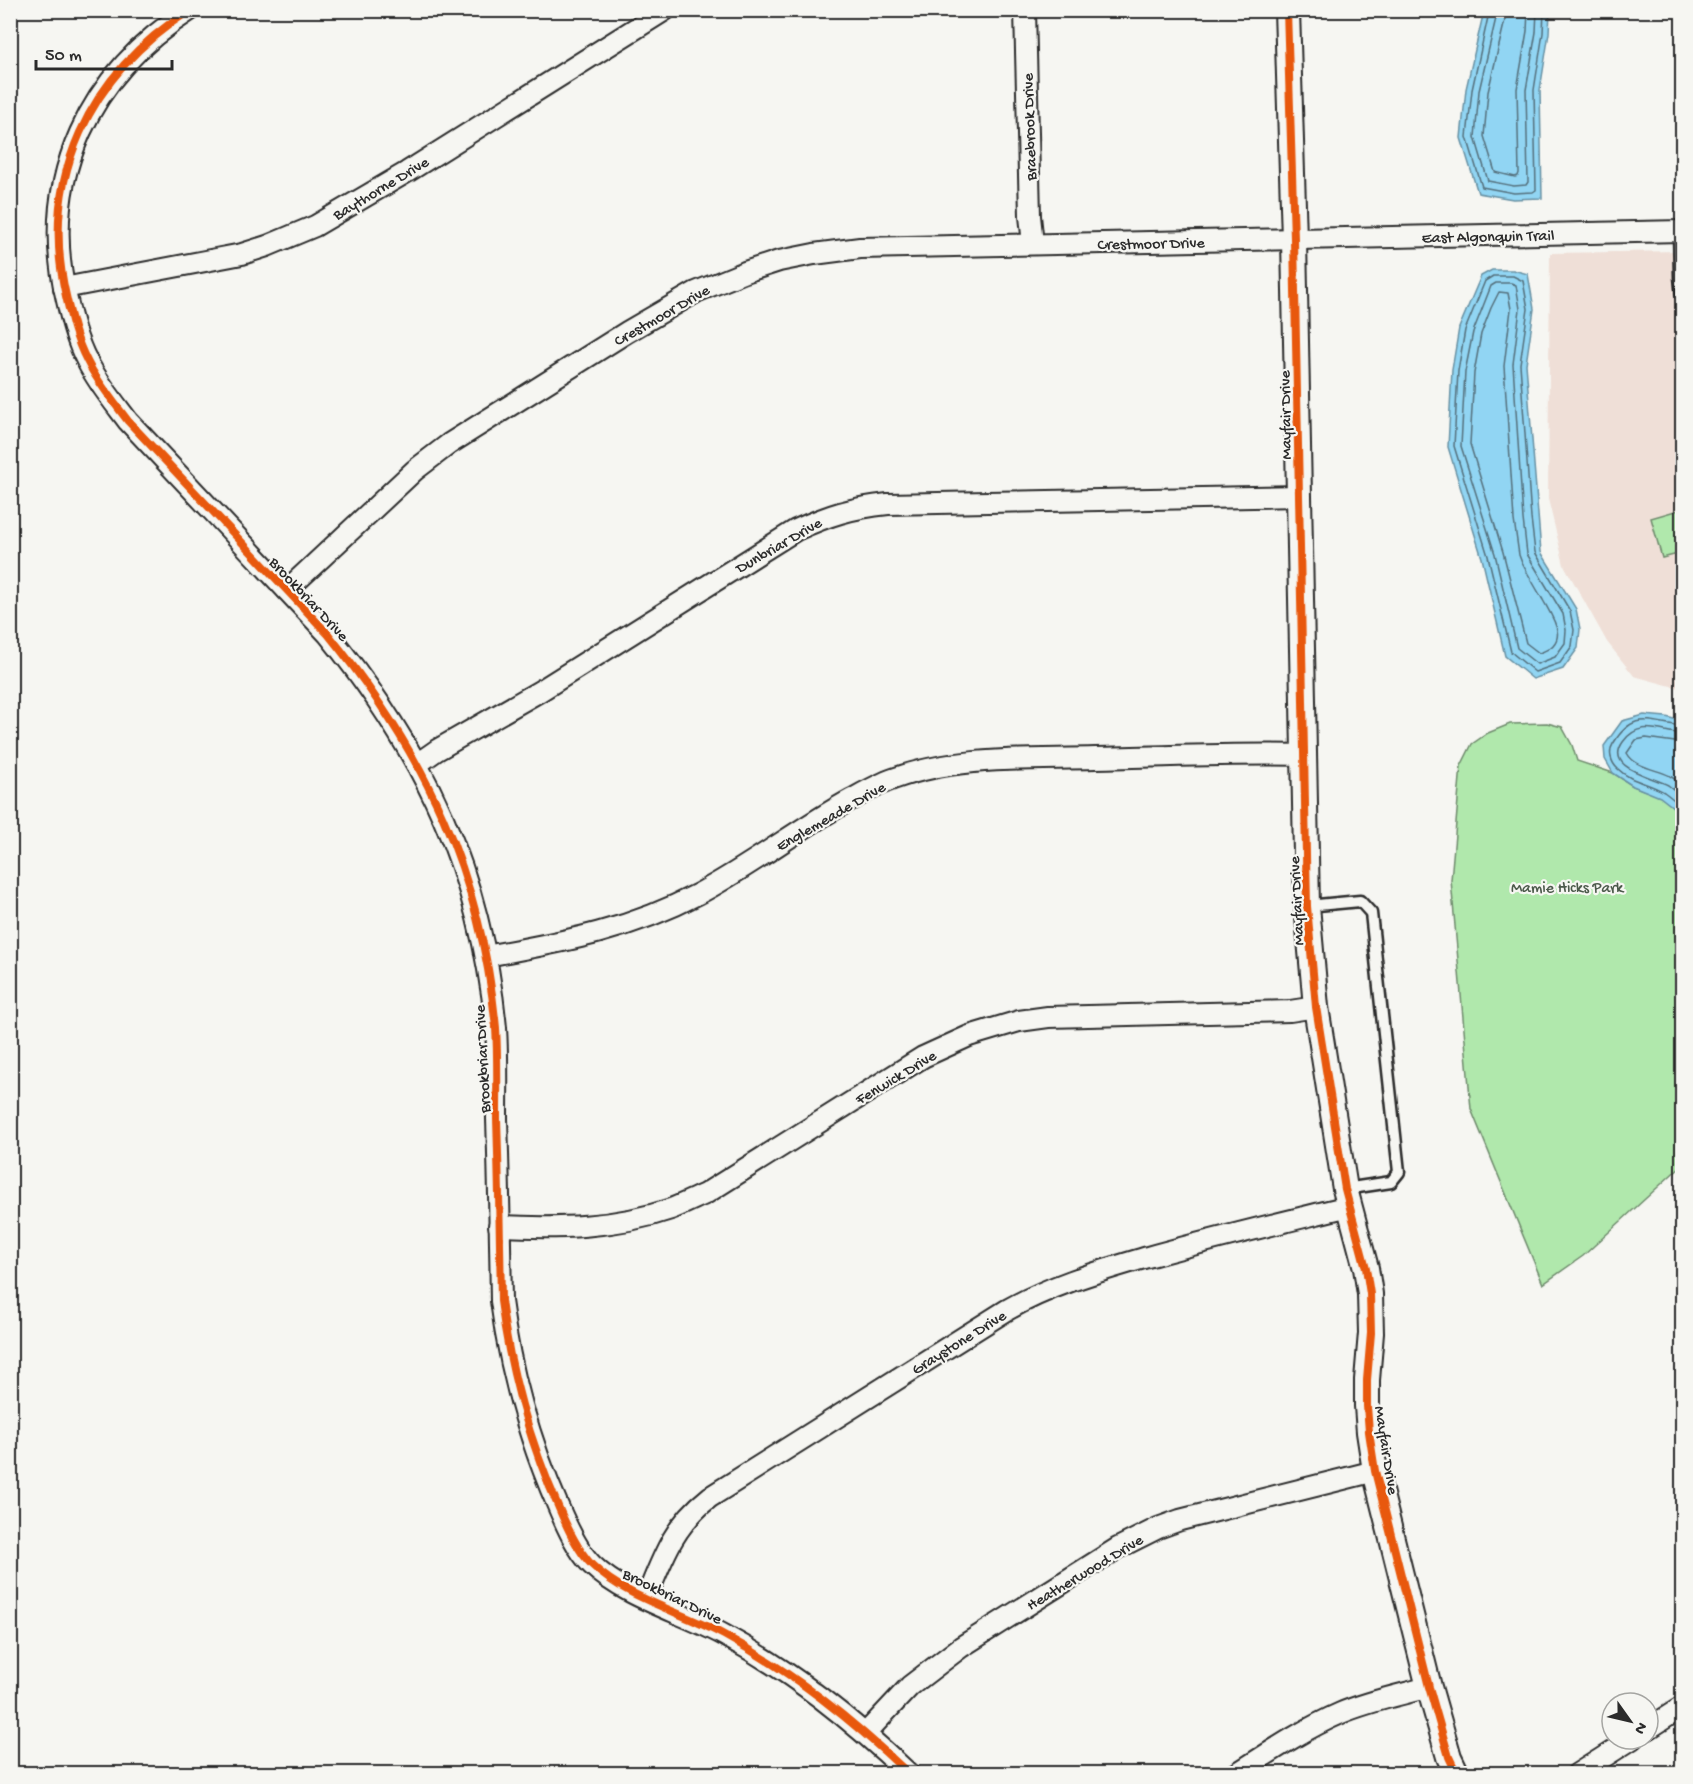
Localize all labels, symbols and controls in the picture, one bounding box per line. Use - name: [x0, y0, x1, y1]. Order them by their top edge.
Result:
- scale bar: [36, 33, 172, 71]
- text: 50 m: [45, 46, 82, 67]
- street label: Braebrook Drive: [1020, 72, 1043, 182]
- street label: Baythorne Drive: [330, 154, 434, 227]
- street label: East Algonquin Trail: [1422, 228, 1555, 249]
- street label: Crestmoor Drive: [1097, 235, 1206, 256]
- street label: Crestmoor Drive: [612, 282, 715, 352]
- street label: Mayfair Drive: [1277, 369, 1298, 460]
- street label: Dunbriar Drive: [732, 514, 827, 580]
- street label: Brookbriar Drive: [263, 554, 352, 647]
- street label: Englemeade Drive: [774, 779, 891, 857]
- street label: Mayfair Drive: [1287, 855, 1310, 946]
- park label: Mamie Hicks Park: [1511, 880, 1625, 899]
- street label: Brookbriar Drive: [472, 1003, 497, 1114]
- street label: Fenwick Drive: [852, 1047, 941, 1111]
- street label: Graystone Drive: [909, 1307, 1011, 1381]
- street label: Mayfair Drive: [1368, 1405, 1401, 1497]
- street label: Heatherwood Drive: [1024, 1531, 1148, 1616]
- street label: Brookbriar Drive: [618, 1565, 725, 1631]
- north arrow: [1600, 1691, 1660, 1751]
- text: N: [1628, 1718, 1650, 1738]

